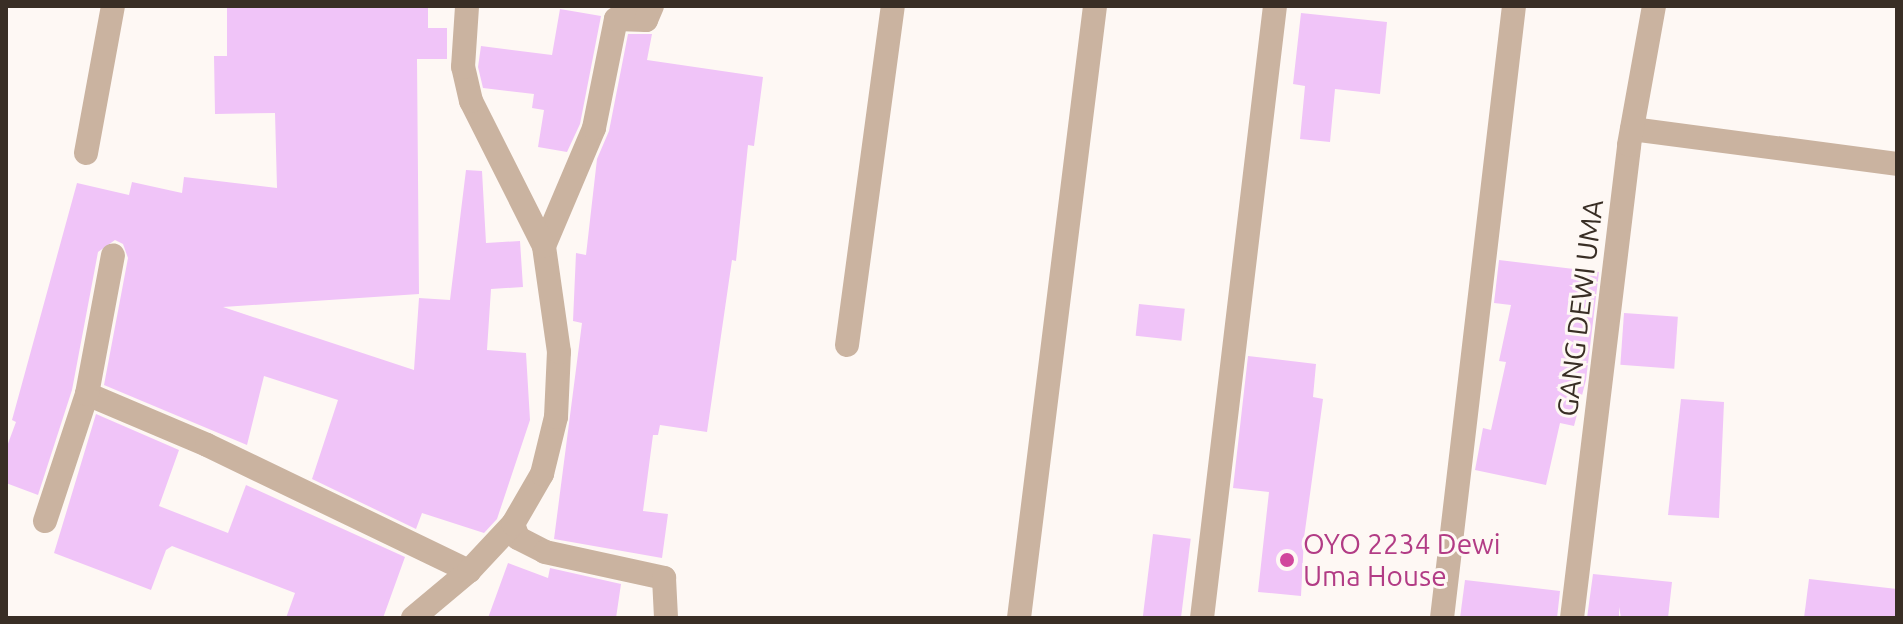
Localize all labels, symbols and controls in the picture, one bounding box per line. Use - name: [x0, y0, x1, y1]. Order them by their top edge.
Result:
- street label: GANG DEWI UMA: [1550, 198, 1610, 418]
- place label: OYO 2234 Dewi Uma House: [1303, 527, 1501, 593]
- marker: OYO 2234 Dewi Uma House: [1278, 551, 1296, 569]

